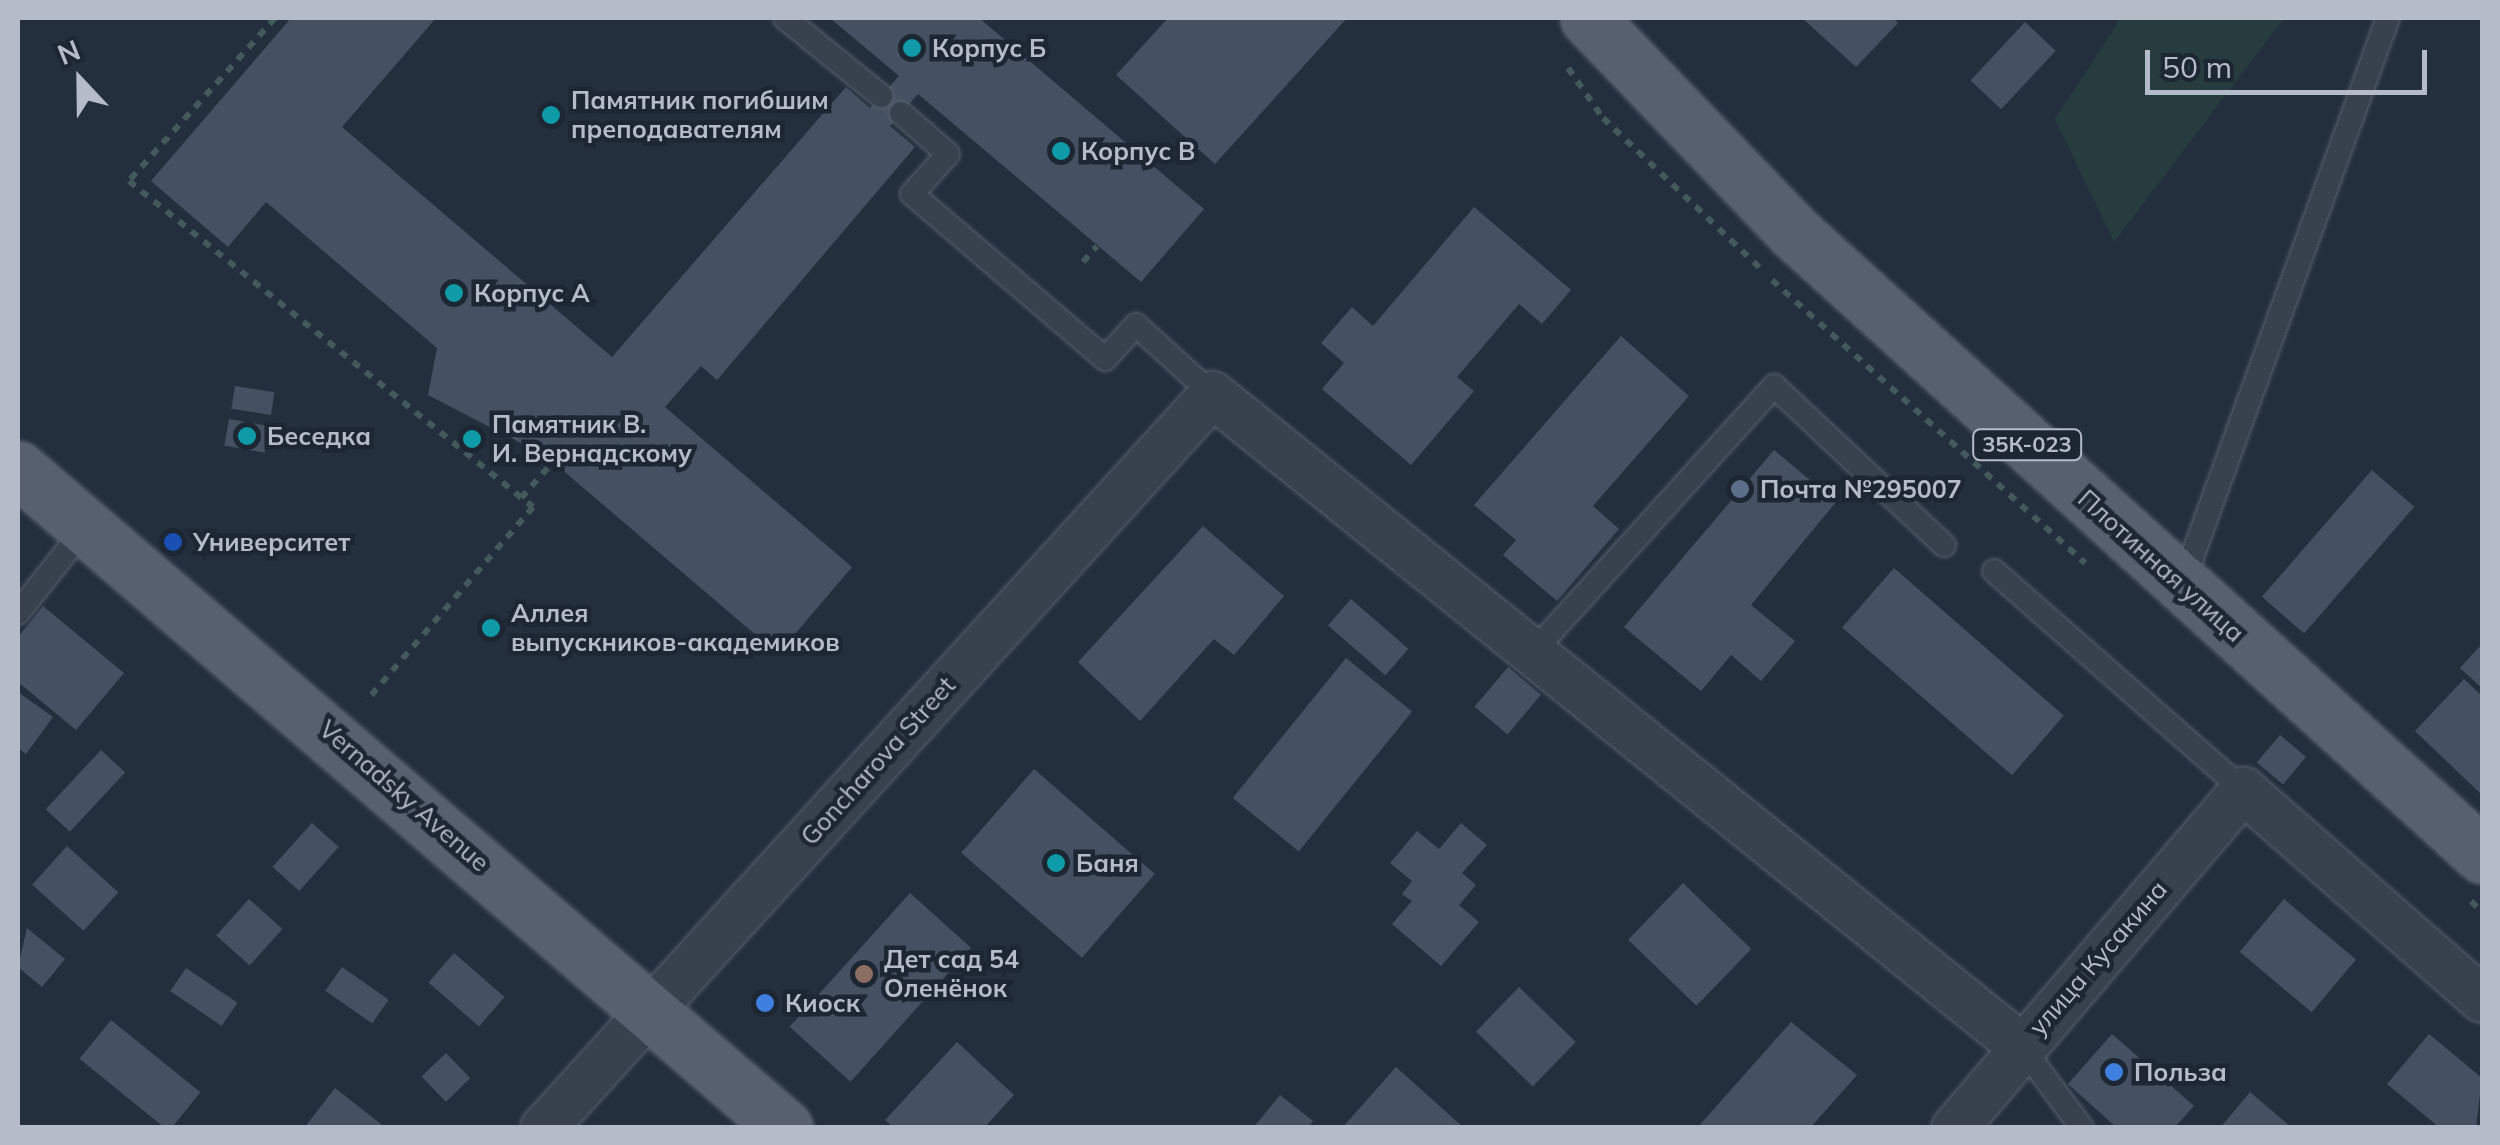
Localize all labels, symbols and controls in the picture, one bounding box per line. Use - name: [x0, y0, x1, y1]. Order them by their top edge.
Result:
- north arrow: [30, 30, 130, 130]
- scale bar: [2150, 30, 2432, 92]
- text: N: [52, 32, 85, 72]
- place label: Корпус Б: [932, 33, 1046, 63]
- marker: Корпус Б: [901, 37, 923, 59]
- text: 50 m: [2162, 48, 2232, 86]
- place label: Памятник погибшим преподавателям: [571, 86, 829, 145]
- marker: Памятник погибшим преподавателям: [540, 104, 562, 126]
- place label: Корпус В: [1081, 136, 1195, 166]
- marker: Корпус В: [1050, 140, 1072, 162]
- place label: Корпус А: [474, 278, 590, 308]
- marker: Корпус А: [443, 282, 465, 304]
- place label: Памятник В. И. Вернадскому: [492, 410, 692, 469]
- place label: Беседка: [267, 421, 371, 451]
- marker: Беседка: [236, 425, 258, 447]
- marker: Памятник В. И. Вернадскому: [461, 428, 483, 450]
- road number: 35К-023: [1972, 428, 2082, 462]
- place label: Почта №295007: [1760, 474, 1962, 504]
- marker: Почта №295007: [1729, 478, 1751, 500]
- street label: Плотинная улица: [2072, 484, 2250, 648]
- place label: Университет: [193, 527, 350, 557]
- marker: Университет: [162, 531, 184, 553]
- place label: Аллея выпускников-академиков: [511, 599, 840, 658]
- marker: Аллея выпускников-академиков: [480, 617, 502, 639]
- street label: Goncharova Street: [795, 671, 961, 851]
- street label: Vernadsky Avenue: [313, 714, 495, 878]
- place label: Баня: [1076, 848, 1139, 878]
- marker: Баня: [1045, 852, 1067, 874]
- street label: улица Кусакина: [2023, 875, 2173, 1041]
- place label: Дет сад 54 Оленёнок: [884, 945, 1019, 1004]
- marker: Дет сад 54 Оленёнок: [853, 963, 875, 985]
- place label: Киоск: [785, 988, 860, 1018]
- marker: Киоск: [754, 992, 776, 1014]
- place label: Польза: [2134, 1057, 2227, 1087]
- marker: Польза: [2103, 1061, 2125, 1083]

